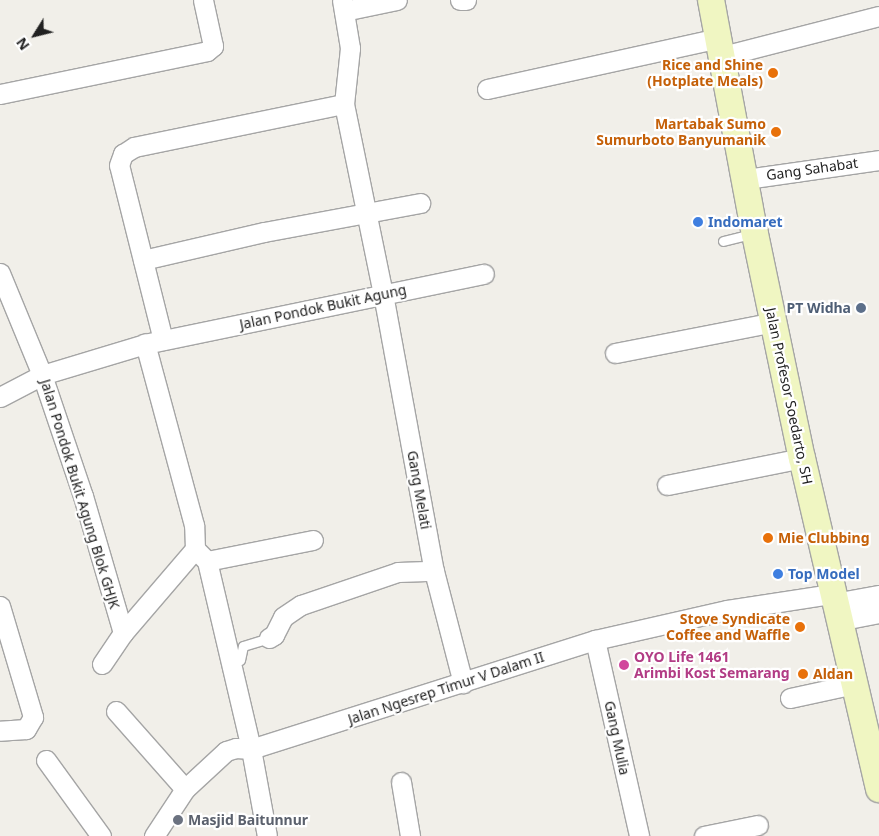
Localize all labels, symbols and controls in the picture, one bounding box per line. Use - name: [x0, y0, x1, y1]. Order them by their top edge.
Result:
- north arrow: [10, 10, 60, 60]
- text: N: [11, 34, 33, 54]
- place label: Rice and Shine (Hotplate Meals): [647, 57, 763, 90]
- marker: Rice and Shine (Hotplate Meals): [767, 67, 779, 79]
- place label: Martabak Sumo Sumurboto Banyumanik: [596, 116, 766, 148]
- marker: Martabak Sumo Sumurboto Banyumanik: [770, 126, 782, 138]
- street label: Gang Sahabat: [765, 154, 859, 184]
- place label: Indomaret: [708, 214, 783, 230]
- marker: Indomaret: [692, 216, 704, 228]
- street label: Jalan Pondok Bukit Agung: [238, 281, 408, 333]
- place label: PT Widha: [787, 300, 851, 316]
- marker: PT Widha: [855, 302, 867, 314]
- street label: Jalan Profesor Soedarto, SH: [762, 306, 816, 486]
- street label: Jalan Pondok Bukit Agung Blok GHJK: [37, 377, 123, 611]
- street label: Gang Melati: [404, 449, 434, 531]
- place label: Mie Clubbing: [778, 530, 869, 546]
- marker: Mie Clubbing: [762, 532, 774, 544]
- place label: Top Model: [788, 566, 860, 582]
- marker: Top Model: [772, 568, 784, 580]
- place label: Stove Syndicate Coffee and Waffle: [666, 611, 790, 644]
- marker: Stove Syndicate Coffee and Waffle: [794, 621, 806, 633]
- street label: Jalan Ngesrep Timur V Dalam II: [346, 648, 546, 728]
- place label: OYO Life 1461 Arimbi Kost Semarang: [634, 649, 790, 682]
- marker: OYO Life 1461 Arimbi Kost Semarang: [618, 659, 630, 671]
- place label: Aldan: [813, 666, 853, 682]
- marker: Aldan: [797, 668, 809, 680]
- street label: Gang Mulia: [601, 699, 633, 777]
- place label: Masjid Baitunnur: [188, 812, 308, 828]
- marker: Masjid Baitunnur: [172, 814, 184, 826]

